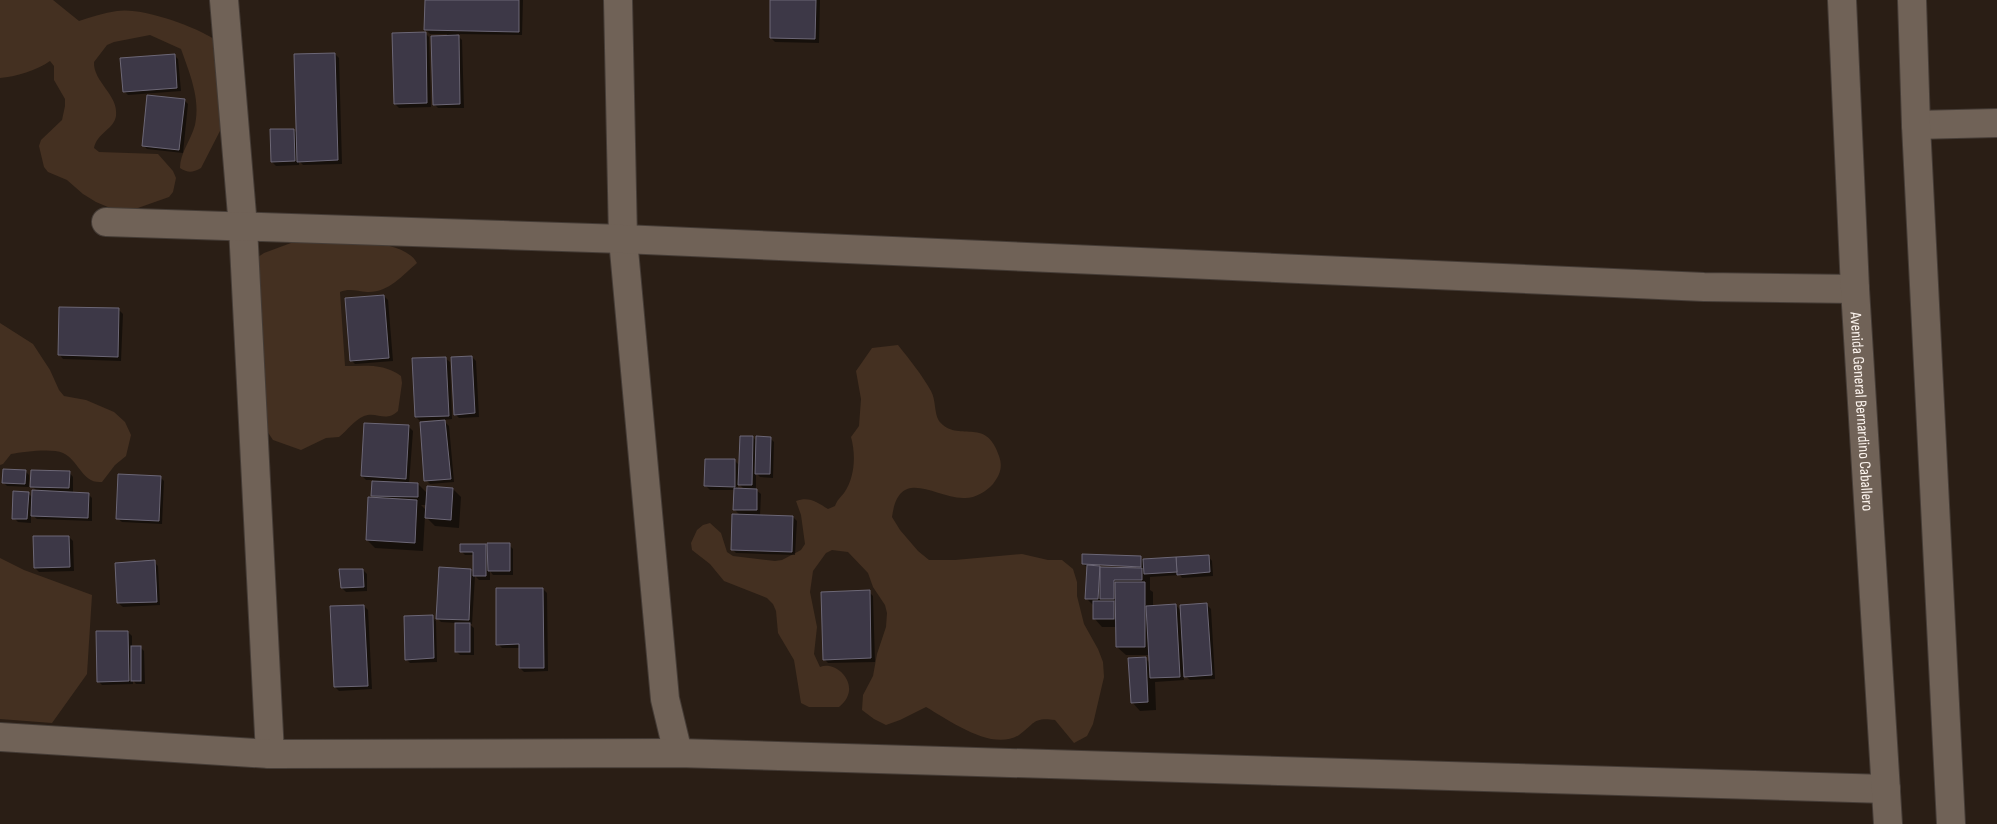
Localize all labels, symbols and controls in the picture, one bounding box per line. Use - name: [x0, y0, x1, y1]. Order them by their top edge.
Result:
- street label: Avenida General Bernardino Caballero: [1845, 311, 1877, 512]

